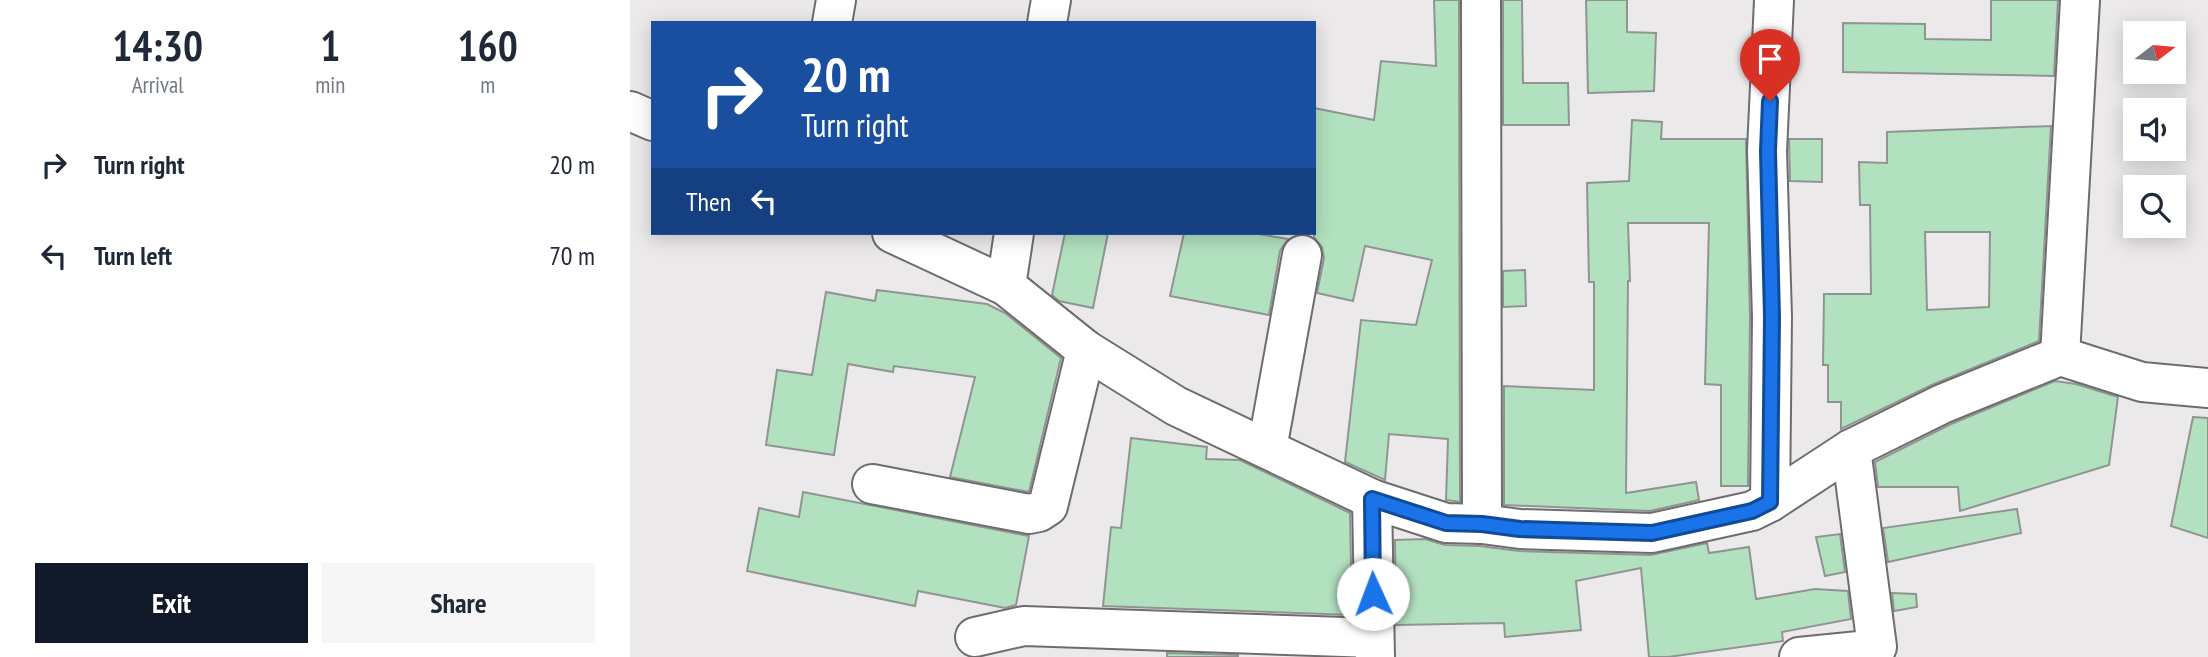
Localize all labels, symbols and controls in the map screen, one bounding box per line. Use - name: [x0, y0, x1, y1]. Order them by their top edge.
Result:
- text: 14:30: [112, 18, 203, 73]
- text: 1: [320, 18, 340, 73]
- text: 160: [458, 18, 518, 73]
- north arrow: [2123, 21, 2186, 84]
- map controls: [2123, 21, 2186, 238]
- pin: [1740, 29, 1800, 101]
- icon: arrive: [1751, 40, 1789, 78]
- text: 20 m: [801, 42, 890, 106]
- icon: right: [686, 49, 777, 140]
- text: Arrival: [132, 70, 184, 99]
- text: min: [315, 70, 345, 99]
- text: m: [480, 70, 495, 99]
- button: sound: [2123, 98, 2186, 161]
- text: Turn right: [801, 104, 909, 146]
- icon: right: [35, 146, 73, 184]
- text: Turn right: [94, 148, 185, 181]
- text: 20 m: [549, 148, 595, 181]
- button: search: [2123, 175, 2186, 238]
- icon: left: [745, 182, 783, 220]
- text: Then: [686, 185, 731, 218]
- icon: left: [35, 237, 73, 275]
- text: Turn left: [94, 239, 172, 272]
- text: 70 m: [549, 239, 595, 272]
- position arrow: [1336, 557, 1410, 631]
- button: Exit: [35, 563, 308, 643]
- button: Share: [322, 563, 595, 643]

